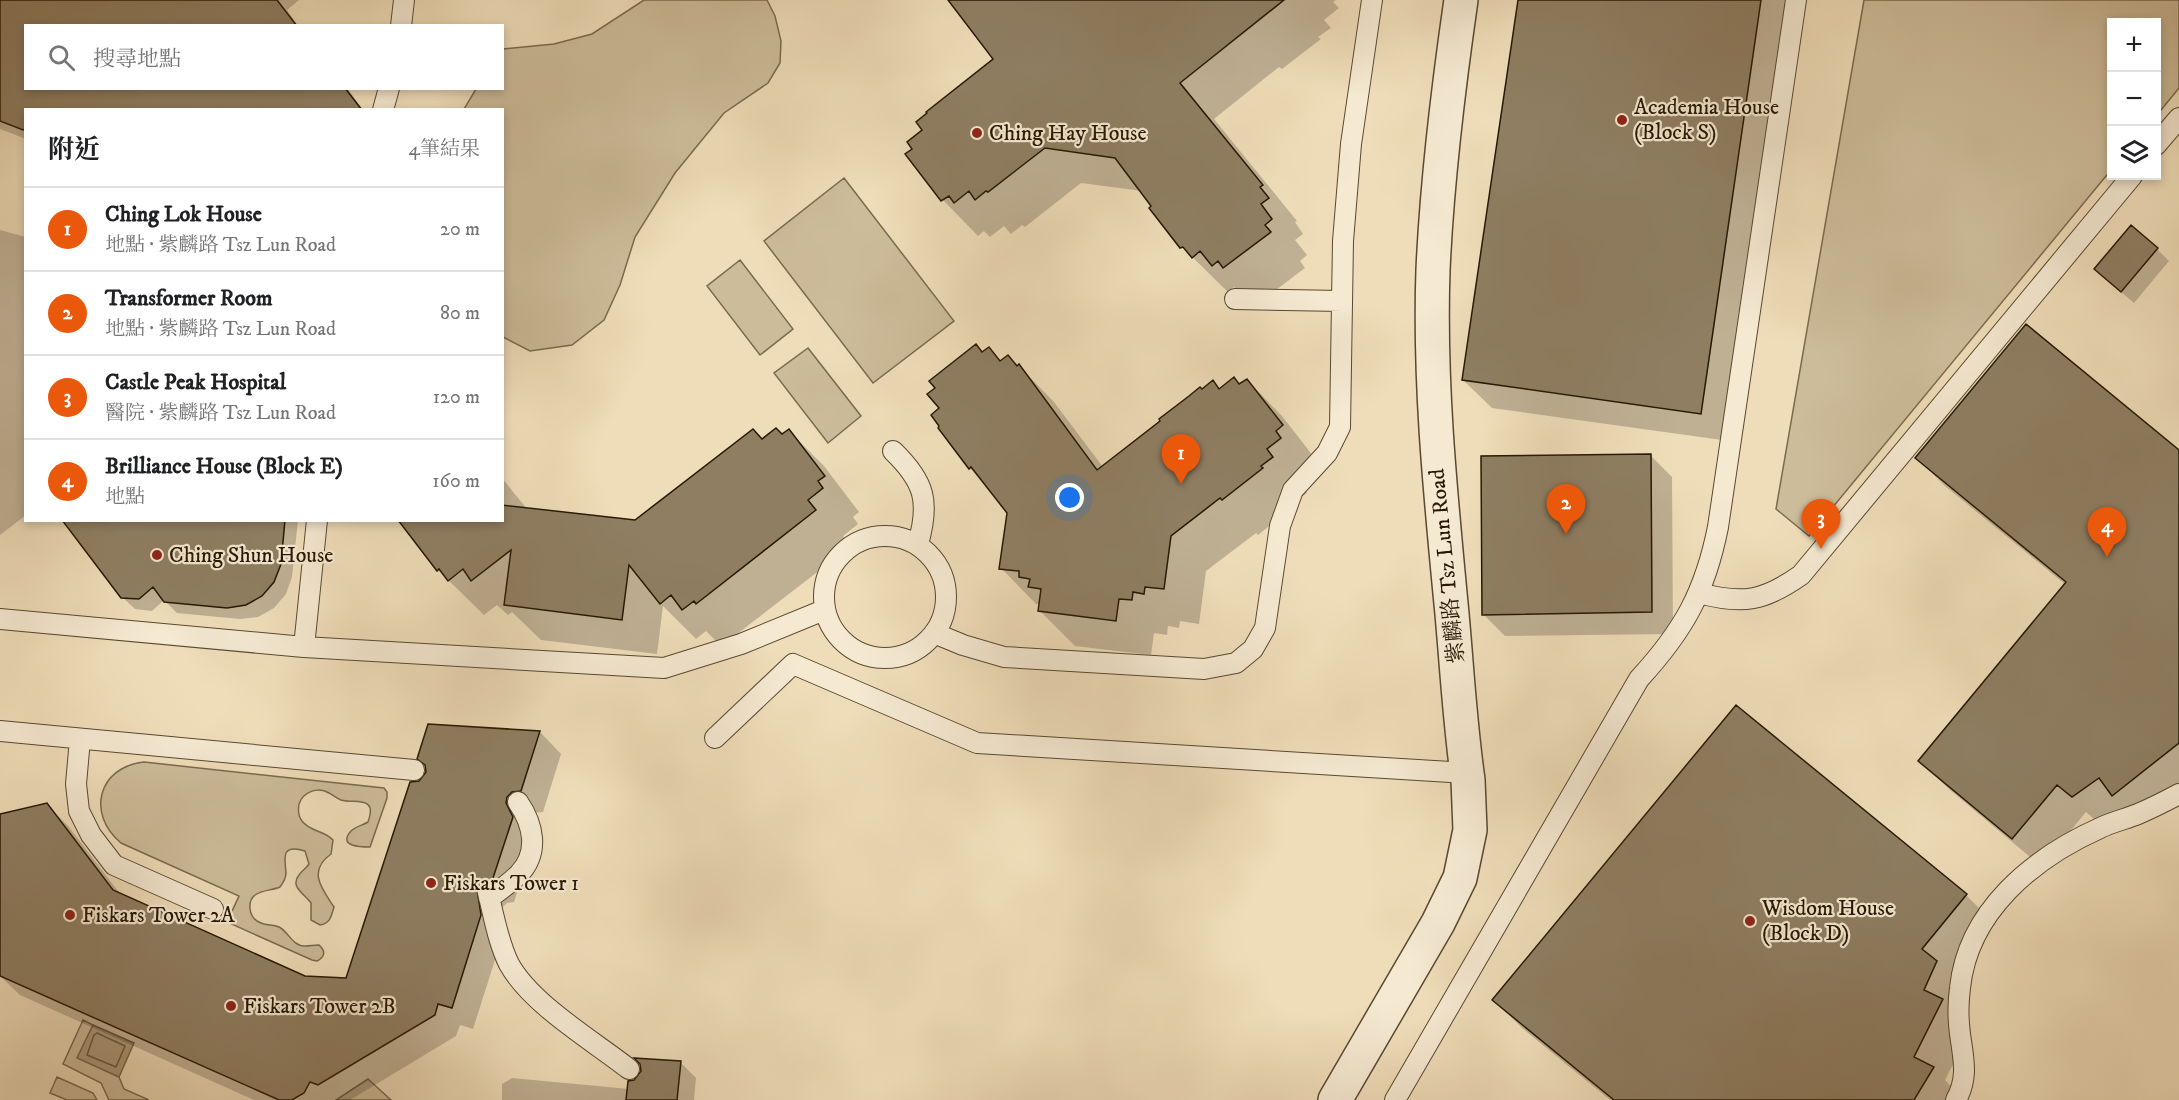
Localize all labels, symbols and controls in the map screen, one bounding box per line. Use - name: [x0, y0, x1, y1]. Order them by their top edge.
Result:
- map controls: [2107, 18, 2161, 180]
- button: +: [2107, 18, 2161, 72]
- search box: [24, 24, 504, 90]
- icon: search: [45, 41, 78, 74]
- text: 搜尋地點: [93, 46, 181, 73]
- button: −: [2107, 72, 2161, 126]
- place label: Academia House (Block S): [1634, 94, 1779, 146]
- marker: Academia House (Block S): [1615, 113, 1629, 127]
- place label: Ching Hay House: [989, 120, 1147, 147]
- marker: Ching Hay House: [970, 126, 984, 140]
- button: layers: [2107, 126, 2161, 180]
- text: 附近: [48, 134, 100, 167]
- text: 4筆結果: [408, 137, 480, 162]
- text: Ching Lok House: [105, 201, 262, 228]
- text: 1: [64, 217, 71, 242]
- text: 20 m: [440, 217, 480, 242]
- text: 地點 · 紫麟路 Tsz Lun Road: [105, 233, 336, 258]
- text: Transformer Room: [105, 285, 272, 312]
- text: 2: [63, 301, 72, 326]
- text: 80 m: [440, 301, 480, 326]
- text: 地點 · 紫麟路 Tsz Lun Road: [105, 317, 336, 342]
- text: Castle Peak Hospital: [105, 369, 286, 396]
- text: 3: [64, 385, 71, 410]
- text: 120 m: [433, 385, 480, 410]
- text: 醫院 · 紫麟路 Tsz Lun Road: [105, 401, 336, 426]
- pin: 1: [1162, 434, 1200, 484]
- text: Brilliance House (Block E): [105, 453, 343, 480]
- street label: 紫麟路 Tsz Lun Road: [1423, 467, 1471, 665]
- text: 4: [62, 469, 73, 494]
- text: 160 m: [432, 469, 480, 494]
- your location: [1055, 483, 1084, 512]
- pin: 2: [1546, 484, 1586, 534]
- text: 地點: [105, 485, 145, 510]
- pin: 3: [1802, 500, 1840, 549]
- pin: 4: [2088, 508, 2126, 557]
- place label: Ching Shun House: [169, 542, 333, 569]
- marker: Ching Shun House: [150, 548, 164, 562]
- place label: Fiskars Tower 1: [443, 870, 579, 897]
- marker: Fiskars Tower 1: [424, 876, 438, 890]
- place label: Wisdom House (Block D): [1761, 895, 1894, 947]
- place label: Fiskars Tower 2A: [82, 902, 236, 929]
- marker: Fiskars Tower 2A: [63, 908, 77, 922]
- marker: Wisdom House (Block D): [1743, 914, 1757, 928]
- place label: Fiskars Tower 2B: [243, 993, 396, 1020]
- marker: Fiskars Tower 2B: [224, 999, 238, 1013]

